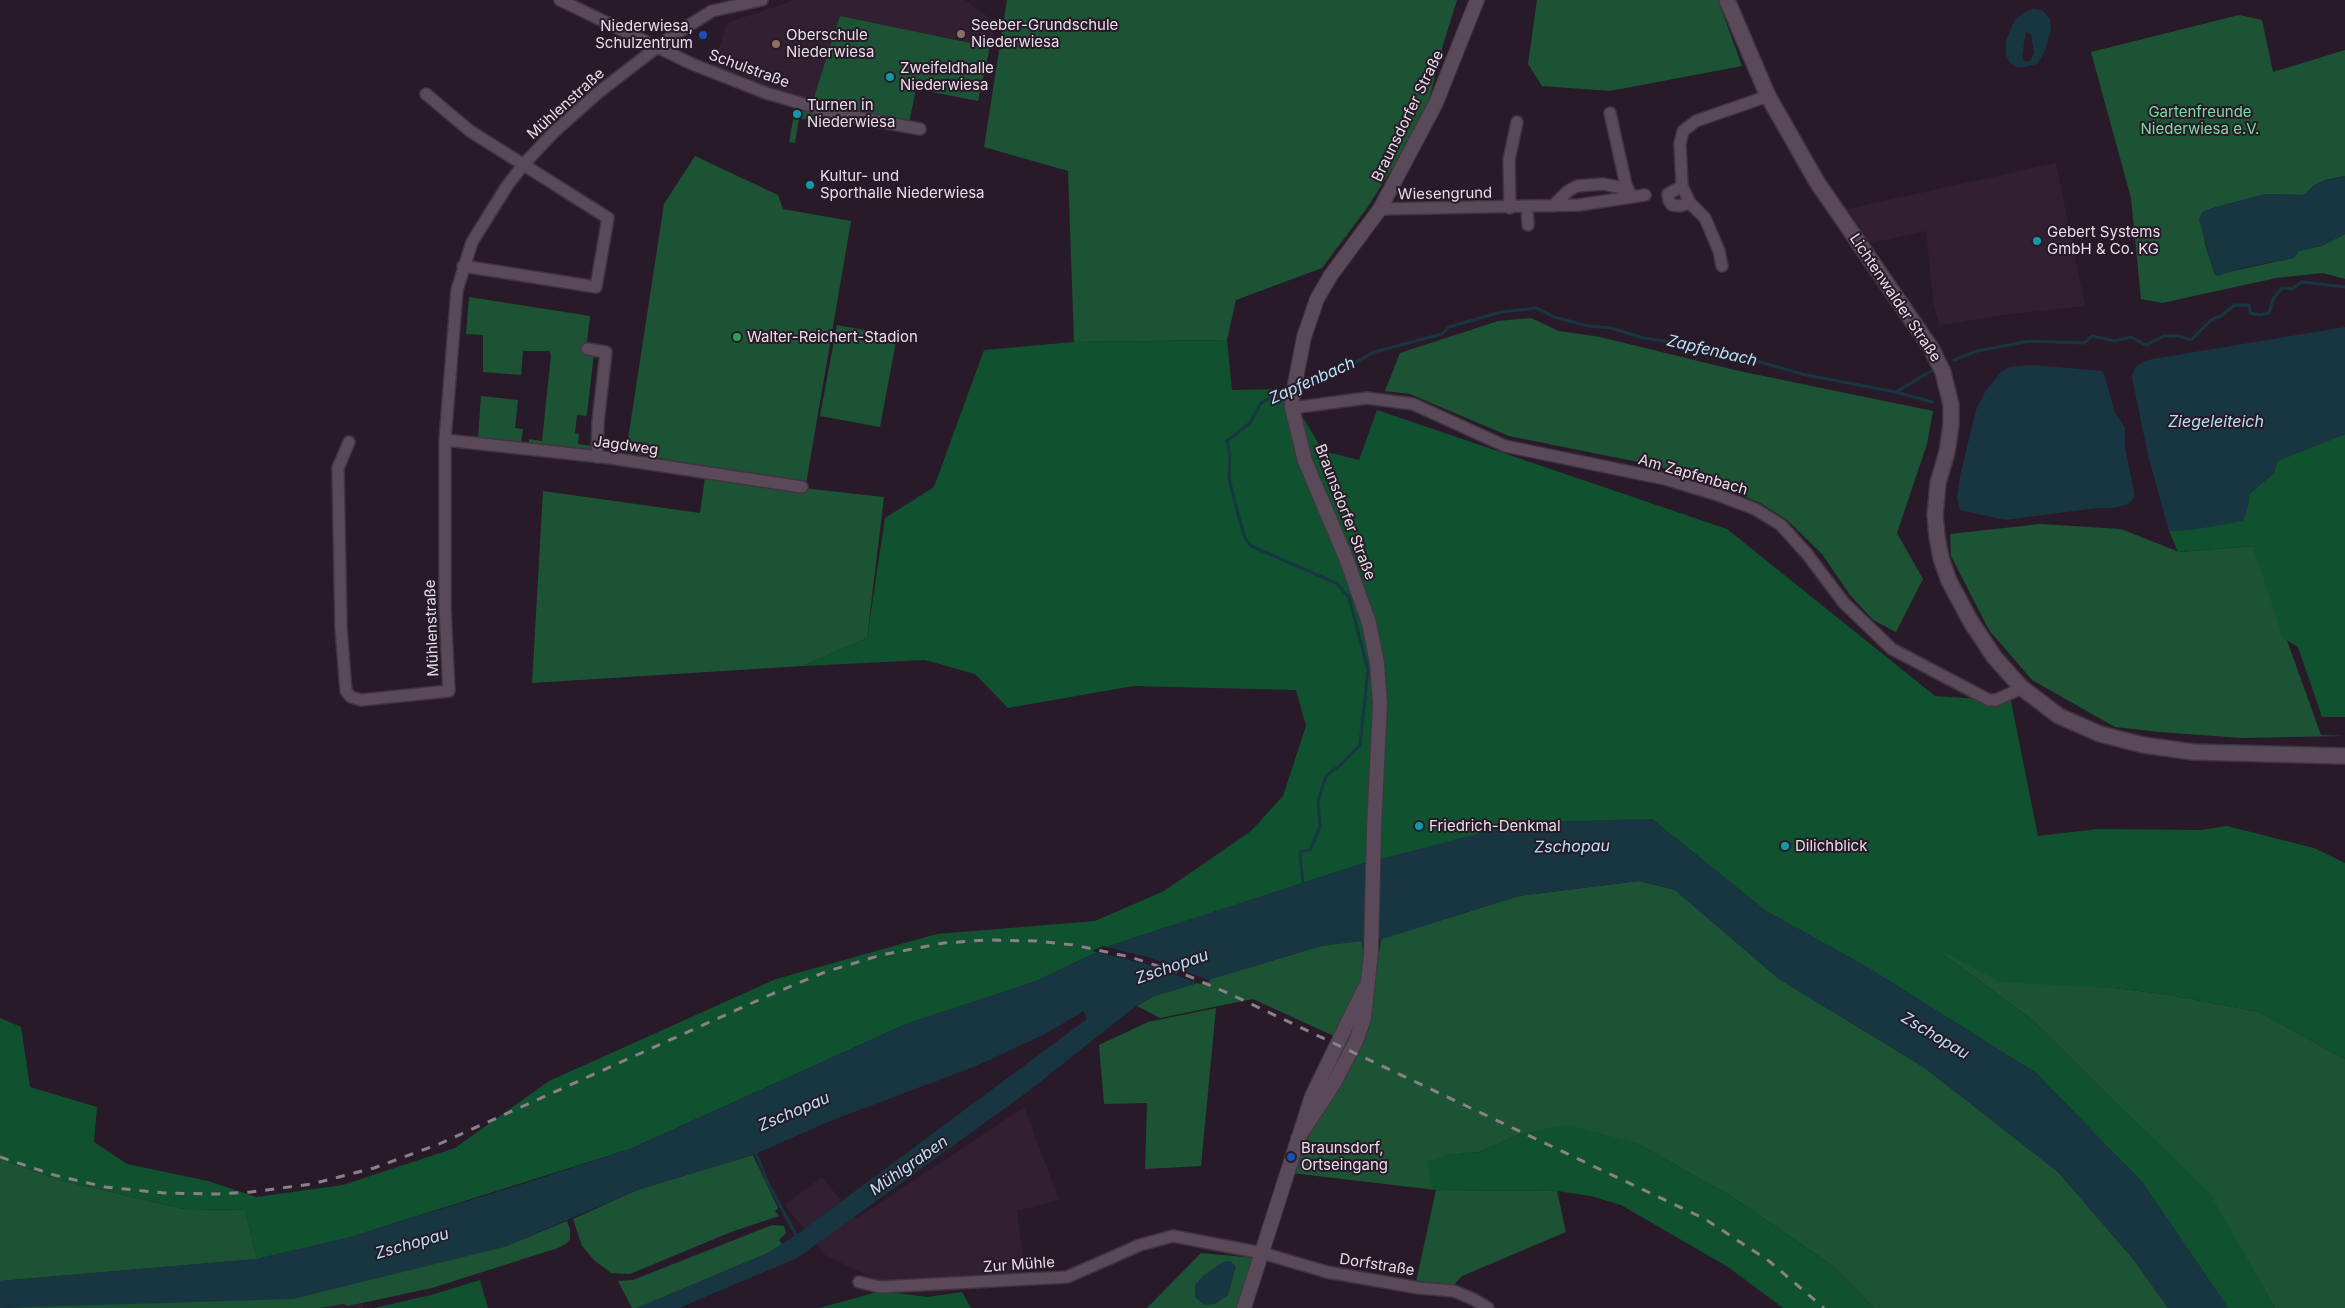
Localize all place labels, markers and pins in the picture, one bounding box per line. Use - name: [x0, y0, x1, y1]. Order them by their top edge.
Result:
- place label: Seeber-Grundschule Niederwiesa: [971, 16, 1118, 51]
- place label: Niederwiesa, Schulzentrum: [595, 17, 693, 52]
- place label: Oberschule Niederwiesa: [786, 26, 874, 61]
- marker: Seeber-Grundschule Niederwiesa: [955, 28, 967, 40]
- marker: Niederwiesa, Schulzentrum: [697, 29, 709, 41]
- marker: Oberschule Niederwiesa: [770, 38, 782, 50]
- place label: Zweifeldhalle Niederwiesa: [900, 59, 994, 94]
- marker: Zweifeldhalle Niederwiesa: [884, 71, 896, 83]
- place label: Turnen in Niederwiesa: [807, 96, 895, 131]
- marker: Turnen in Niederwiesa: [791, 108, 803, 120]
- place label: Kultur- und Sporthalle Niederwiesa: [820, 167, 984, 202]
- marker: Kultur- und Sporthalle Niederwiesa: [804, 179, 816, 191]
- place label: Gebert Systems GmbH & Co. KG: [2047, 223, 2160, 258]
- marker: Gebert Systems GmbH & Co. KG: [2031, 235, 2043, 247]
- place label: Walter-Reichert-Stadion: [747, 328, 918, 346]
- marker: Walter-Reichert-Stadion: [731, 331, 743, 343]
- place label: Friedrich-Denkmal: [1429, 817, 1561, 835]
- marker: Friedrich-Denkmal: [1413, 820, 1425, 832]
- place label: Dilichblick: [1795, 837, 1867, 855]
- marker: Dilichblick: [1779, 840, 1791, 852]
- place label: Braunsdorf, Ortseingang: [1301, 1139, 1388, 1174]
- marker: Braunsdorf, Ortseingang: [1285, 1151, 1297, 1163]

